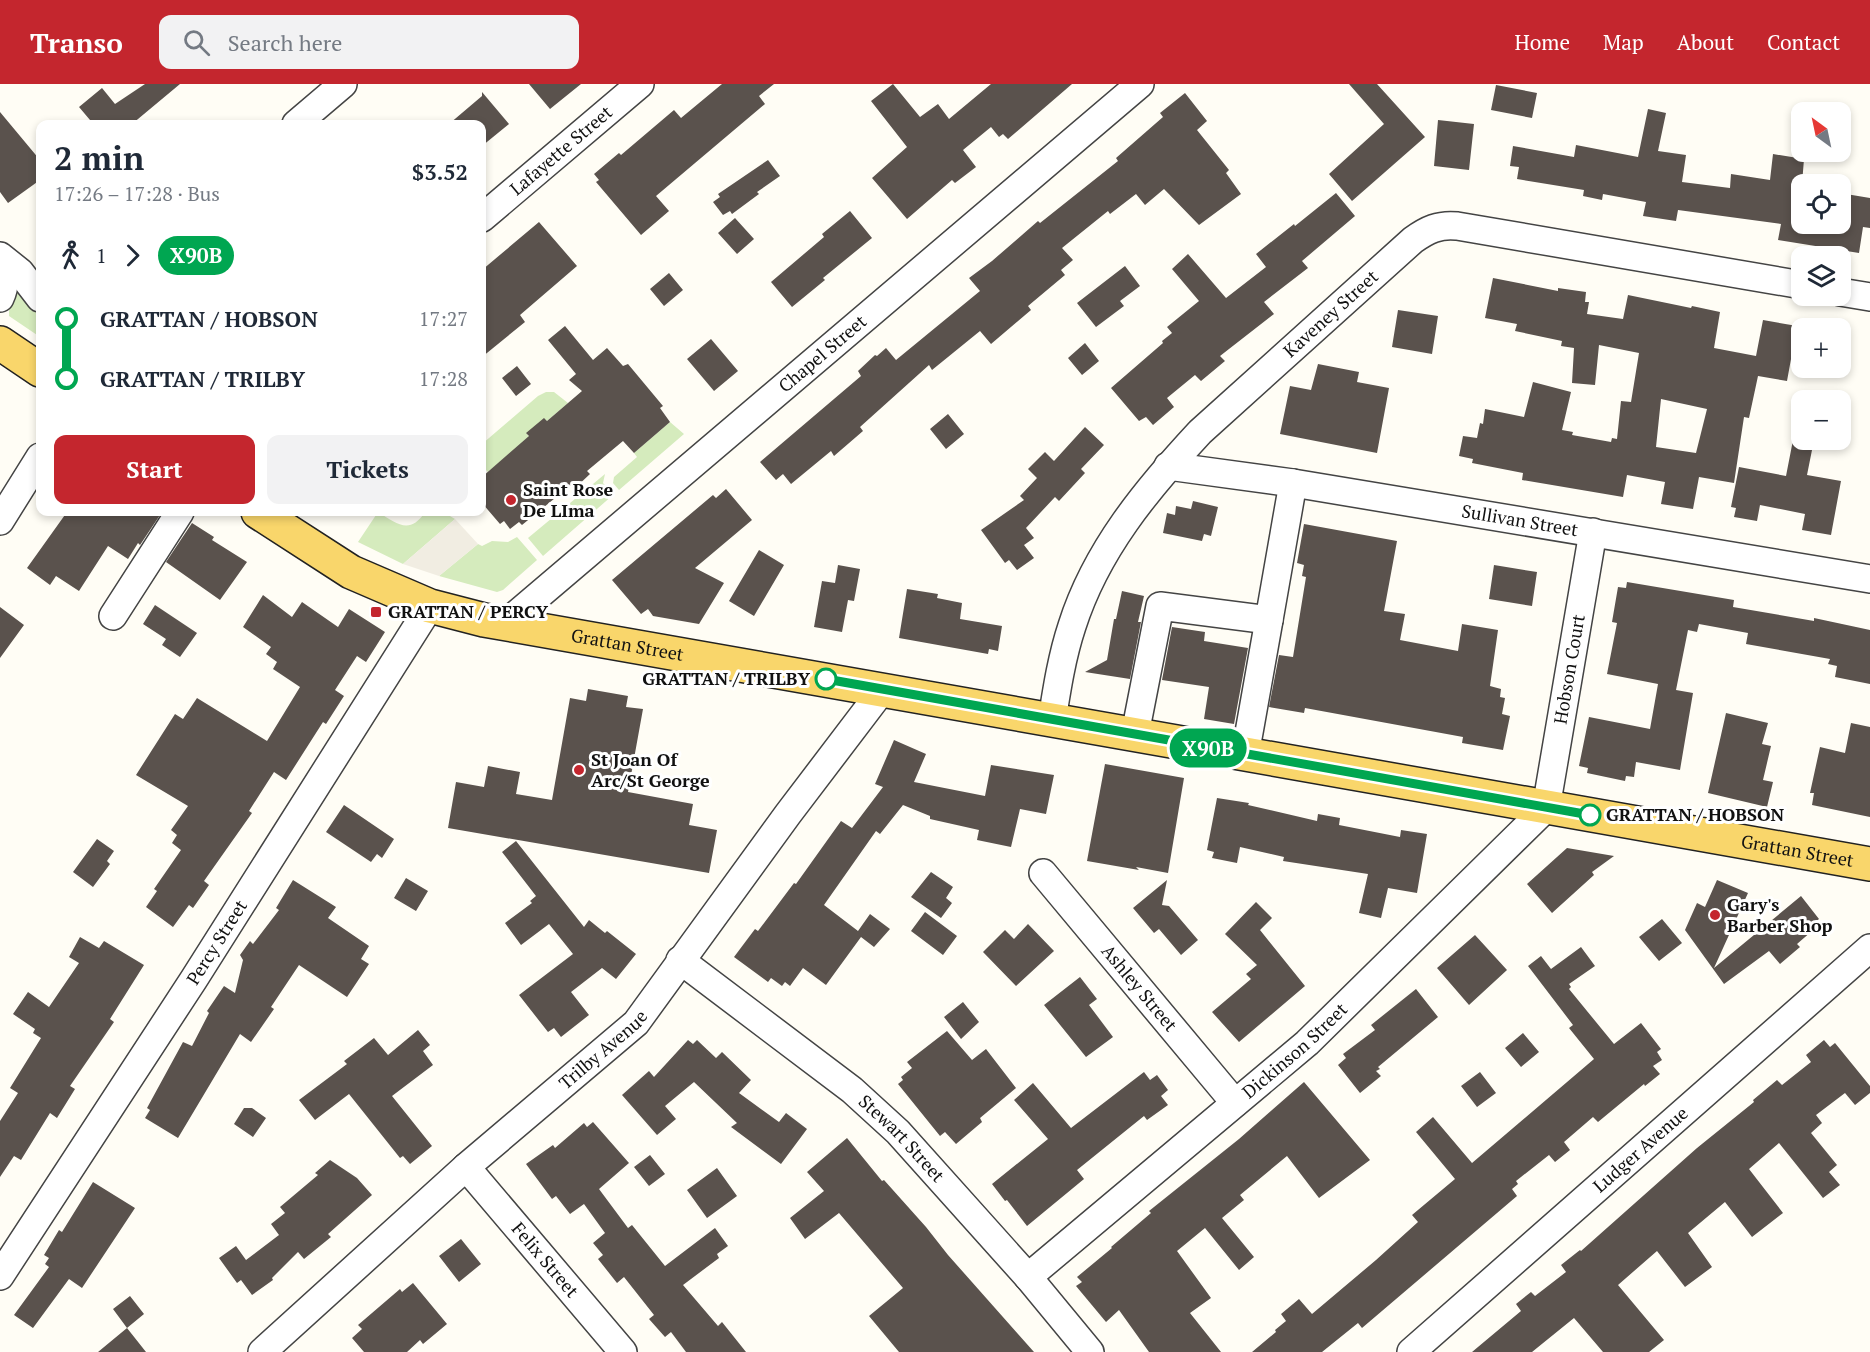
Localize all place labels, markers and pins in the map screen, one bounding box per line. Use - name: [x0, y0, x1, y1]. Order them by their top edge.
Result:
- place label: Saint Rose De LIma: [523, 477, 614, 522]
- marker: Saint Rose De LIma: [504, 493, 518, 507]
- place label: GRATTAN / PERCY: [388, 599, 548, 623]
- marker: GRATTAN / PERCY: [369, 605, 383, 619]
- place label: GRATTAN / TRILBY: [642, 666, 810, 690]
- marker: GRATTAN / TRILBY: [815, 668, 837, 690]
- place label: St Joan Of Arc/St George: [591, 747, 710, 792]
- marker: St Joan Of Arc/St George: [572, 763, 586, 777]
- place label: GRATTAN / HOBSON: [1606, 802, 1785, 826]
- marker: GRATTAN / HOBSON: [1579, 804, 1601, 826]
- place label: Gary's Barber Shop: [1727, 892, 1833, 937]
- marker: Gary's Barber Shop: [1708, 908, 1722, 922]

